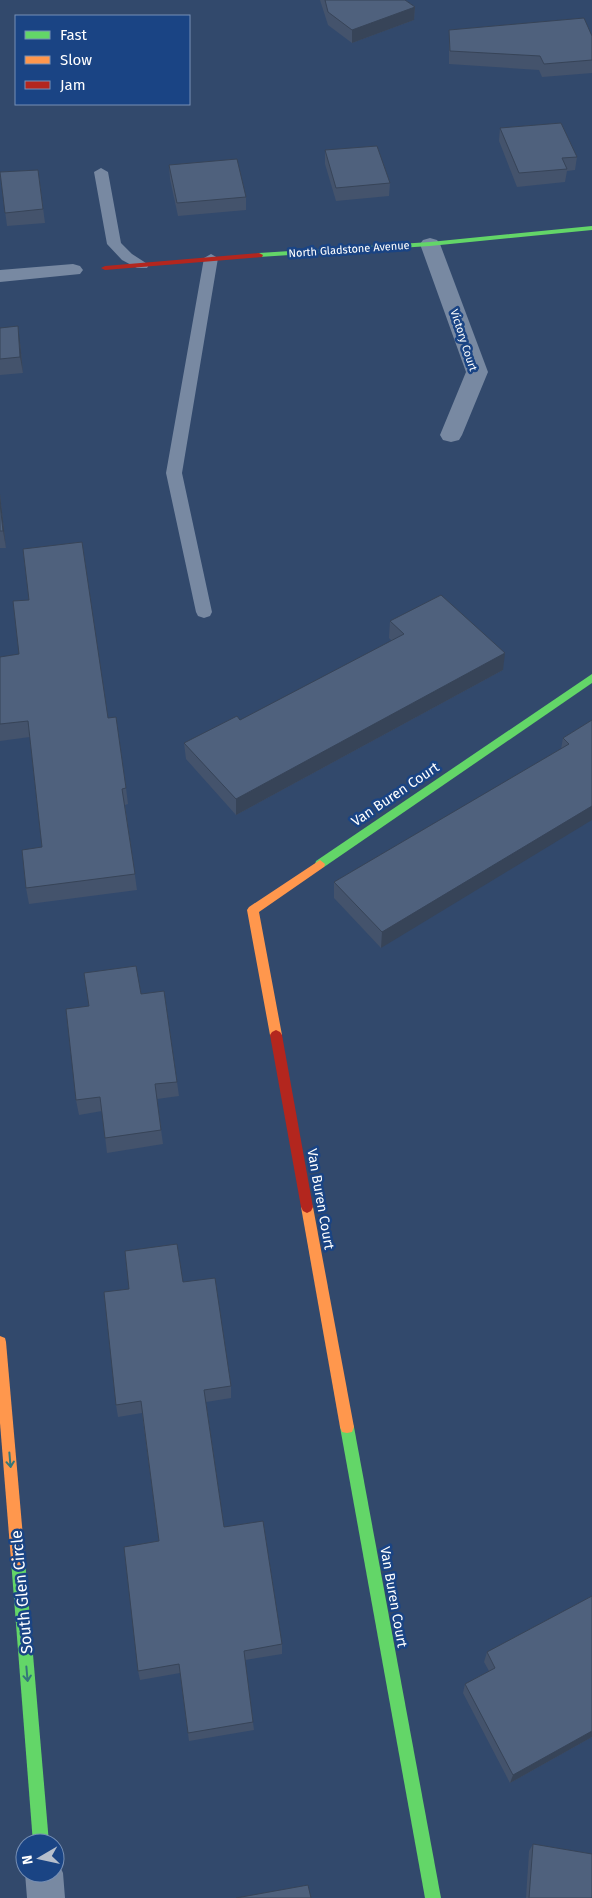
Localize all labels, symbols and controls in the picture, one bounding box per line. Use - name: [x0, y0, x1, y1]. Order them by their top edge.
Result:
- legend: [15, 15, 190, 105]
- text: Fast: [60, 26, 87, 44]
- text: Slow: [60, 51, 92, 69]
- text: Jam: [60, 76, 86, 94]
- street label: North Gladstone Avenue: [288, 239, 410, 260]
- street label: Victory Court: [447, 308, 480, 373]
- street label: Van Buren Court: [348, 758, 443, 830]
- street label: Van Buren Court: [303, 1147, 338, 1252]
- one-way arrow: [5, 1452, 14, 1468]
- street label: South Glen Circle: [7, 1529, 36, 1655]
- street label: Van Buren Court: [376, 1545, 411, 1650]
- one-way arrow: [23, 1666, 32, 1682]
- north arrow: [15, 1833, 65, 1883]
- text: N: [19, 1854, 37, 1866]

